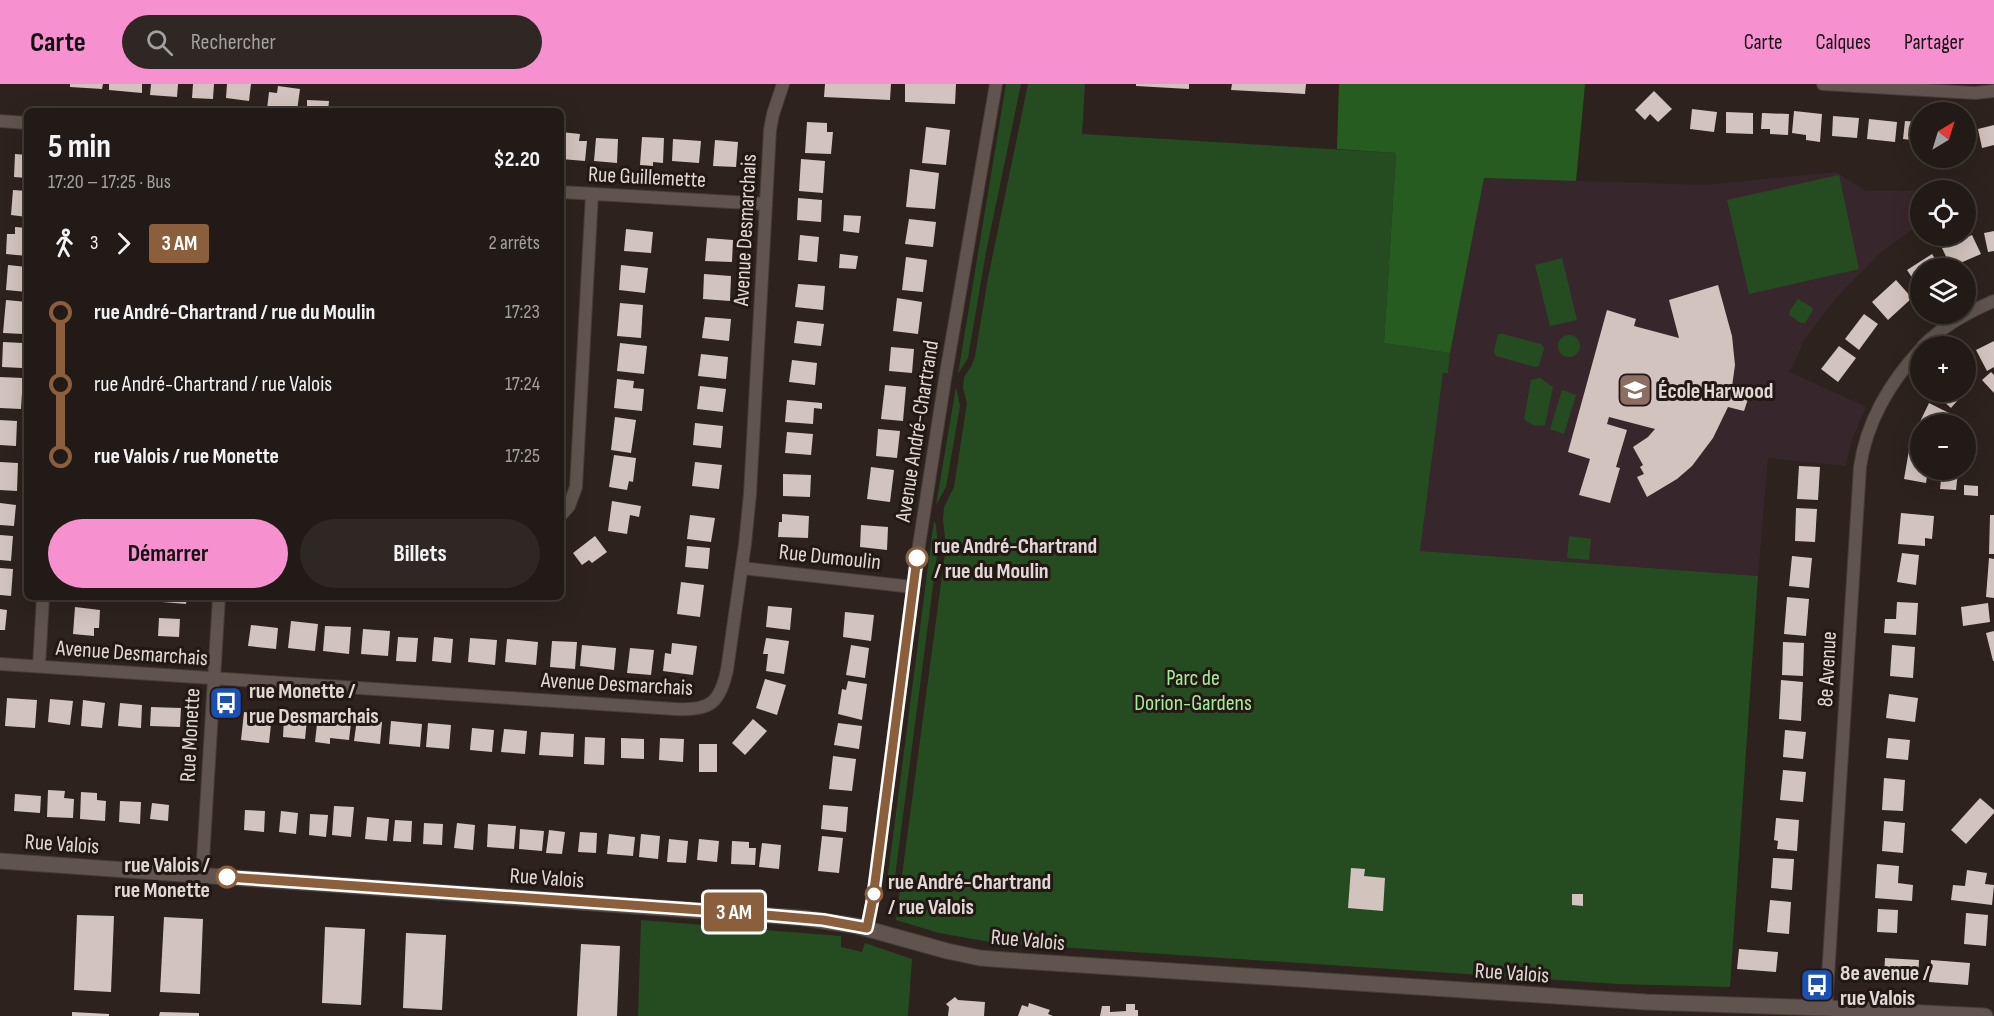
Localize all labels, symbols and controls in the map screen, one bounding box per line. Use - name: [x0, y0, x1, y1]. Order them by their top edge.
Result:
- search box: [122, 15, 542, 69]
- text: Carte: [30, 26, 86, 59]
- icon: search: [143, 26, 176, 59]
- text: Rechercher: [191, 29, 276, 56]
- text: Carte: [1744, 30, 1783, 55]
- text: Calques: [1816, 30, 1871, 55]
- text: Partager: [1904, 30, 1964, 55]
- north arrow: [1910, 102, 1976, 168]
- map controls: [1910, 102, 1976, 480]
- text: 5 min: [48, 127, 111, 167]
- text: $2.20: [494, 146, 540, 173]
- street label: Avenue Desmarchais: [728, 153, 763, 308]
- street label: Rue Guillemette: [587, 161, 707, 194]
- text: 17:20 – 17:25 · Bus: [48, 170, 171, 194]
- button: locate: [1910, 180, 1976, 246]
- icon: walk: [48, 227, 81, 260]
- icon: forward: [107, 227, 140, 260]
- text: 3: [90, 231, 98, 255]
- text: 3 AM: [161, 231, 197, 256]
- text: 2 arrêts: [489, 231, 540, 255]
- button: layers: [1910, 258, 1976, 324]
- text: rue André-Chartrand / rue du Moulin: [94, 299, 375, 326]
- text: 17:23: [505, 300, 540, 324]
- button: +: [1910, 336, 1976, 402]
- street label: Avenue André-Chartrand: [890, 339, 945, 525]
- text: rue André-Chartrand / rue Valois: [94, 371, 332, 398]
- text: 17:24: [505, 372, 540, 396]
- school or university icon: École Harwood: [1617, 372, 1653, 408]
- place label: École Harwood: [1658, 378, 1773, 405]
- button: −: [1910, 414, 1976, 480]
- text: rue Valois / rue Monette: [94, 443, 279, 470]
- text: 17:25: [505, 444, 540, 468]
- button: Démarrer: [48, 519, 288, 588]
- button: Billets: [300, 519, 540, 588]
- place label: rue André-Chartrand / rue du Moulin: [934, 533, 1097, 585]
- street label: Rue Dumoulin: [778, 539, 882, 576]
- marker: rue André-Chartrand / rue du Moulin: [906, 547, 928, 569]
- street label: 8e Avenue: [1812, 631, 1843, 708]
- street label: Avenue Desmarchais: [54, 635, 209, 672]
- park label: Parc de Dorion-Gardens: [1134, 665, 1252, 717]
- street label: Avenue Desmarchais: [539, 667, 694, 702]
- place label: rue Monette / rue Desmarchais: [249, 678, 379, 730]
- bus stop icon: rue Monette / rue Desmarchais: [208, 685, 244, 721]
- street label: Rue Monette: [175, 687, 206, 783]
- street label: Rue Valois: [24, 828, 100, 861]
- place label: rue Valois / rue Monette: [114, 852, 211, 904]
- street label: Rue Valois: [509, 862, 585, 895]
- marker: rue Valois / rue Monette: [216, 866, 238, 888]
- place label: rue André-Chartrand / rue Valois: [888, 869, 1051, 921]
- marker: rue André-Chartrand / rue Valois: [865, 885, 883, 903]
- line badge: 3 AM: [692, 892, 776, 932]
- text: 3 AM: [716, 900, 752, 925]
- street label: Rue Valois: [990, 924, 1066, 957]
- street label: Rue Valois: [1474, 957, 1550, 990]
- place label: 8e avenue / rue Valois: [1840, 960, 1931, 1012]
- bus stop icon: 8e avenue / rue Valois: [1799, 967, 1835, 1003]

